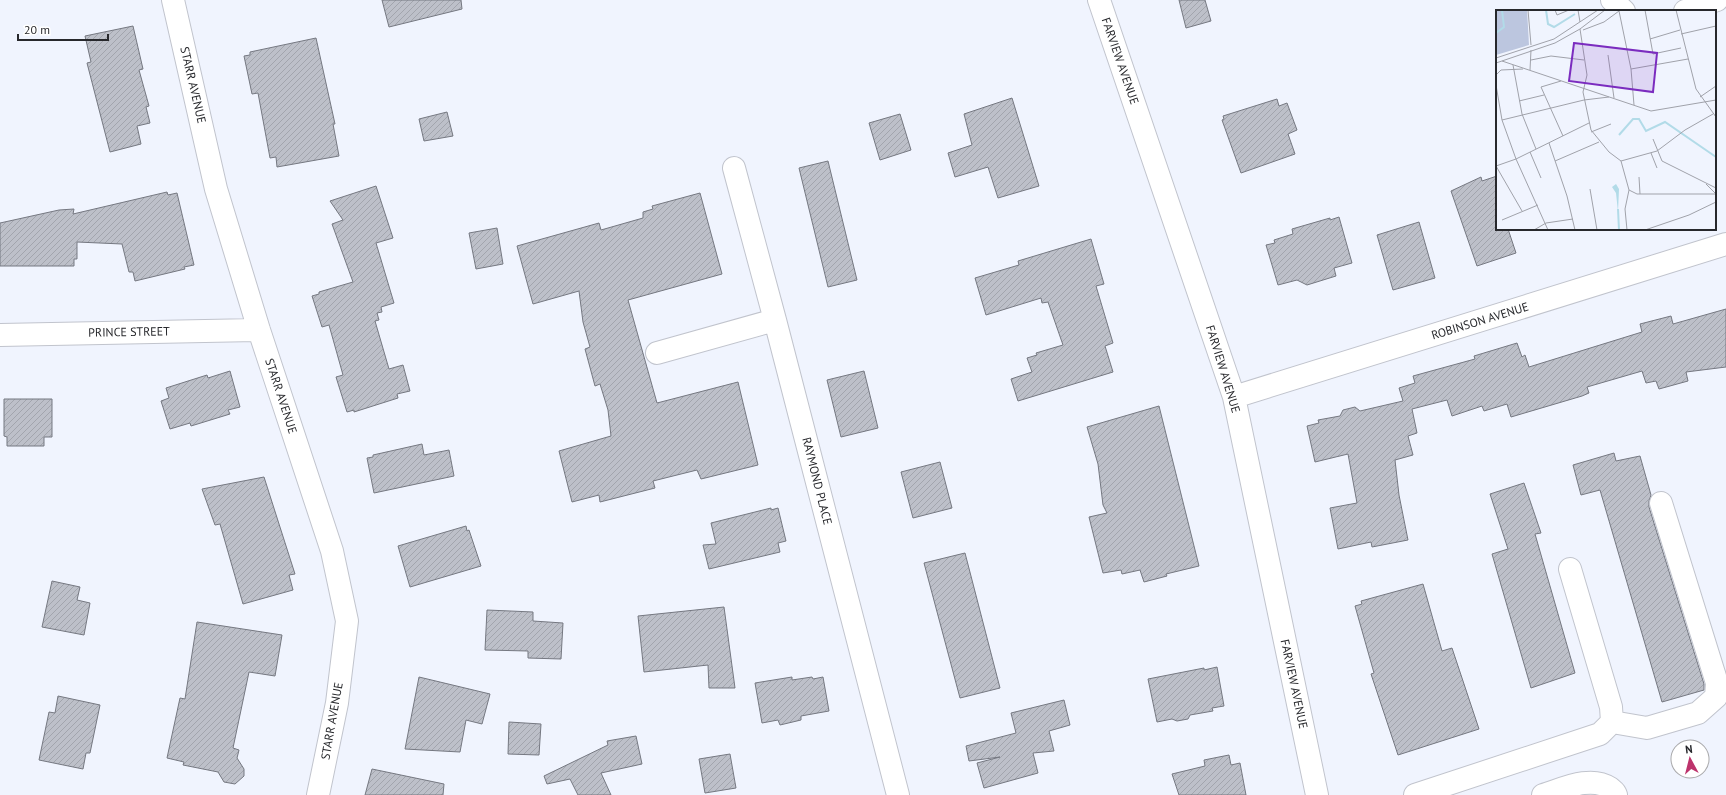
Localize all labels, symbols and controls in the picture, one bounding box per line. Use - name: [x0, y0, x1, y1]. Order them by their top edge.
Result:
- inset map: [1496, 10, 1716, 230]
- street label: FARVIEW AVENUE: [1099, 15, 1142, 106]
- scale bar: [18, 16, 108, 42]
- text: 20 m: [24, 22, 50, 37]
- street label: STARR AVENUE: [177, 45, 210, 125]
- street label: ROBINSON AVENUE: [1429, 299, 1530, 342]
- street label: PRINCE STREET: [88, 323, 170, 340]
- street label: FARVIEW AVENUE: [1203, 323, 1244, 415]
- street label: STARR AVENUE: [262, 356, 301, 435]
- street label: RAYMOND PLACE: [799, 436, 836, 526]
- street label: FARVIEW AVENUE: [1278, 638, 1311, 730]
- street label: STARR AVENUE: [317, 681, 346, 761]
- north arrow: [1670, 739, 1710, 779]
- text: N: [1684, 742, 1693, 756]

